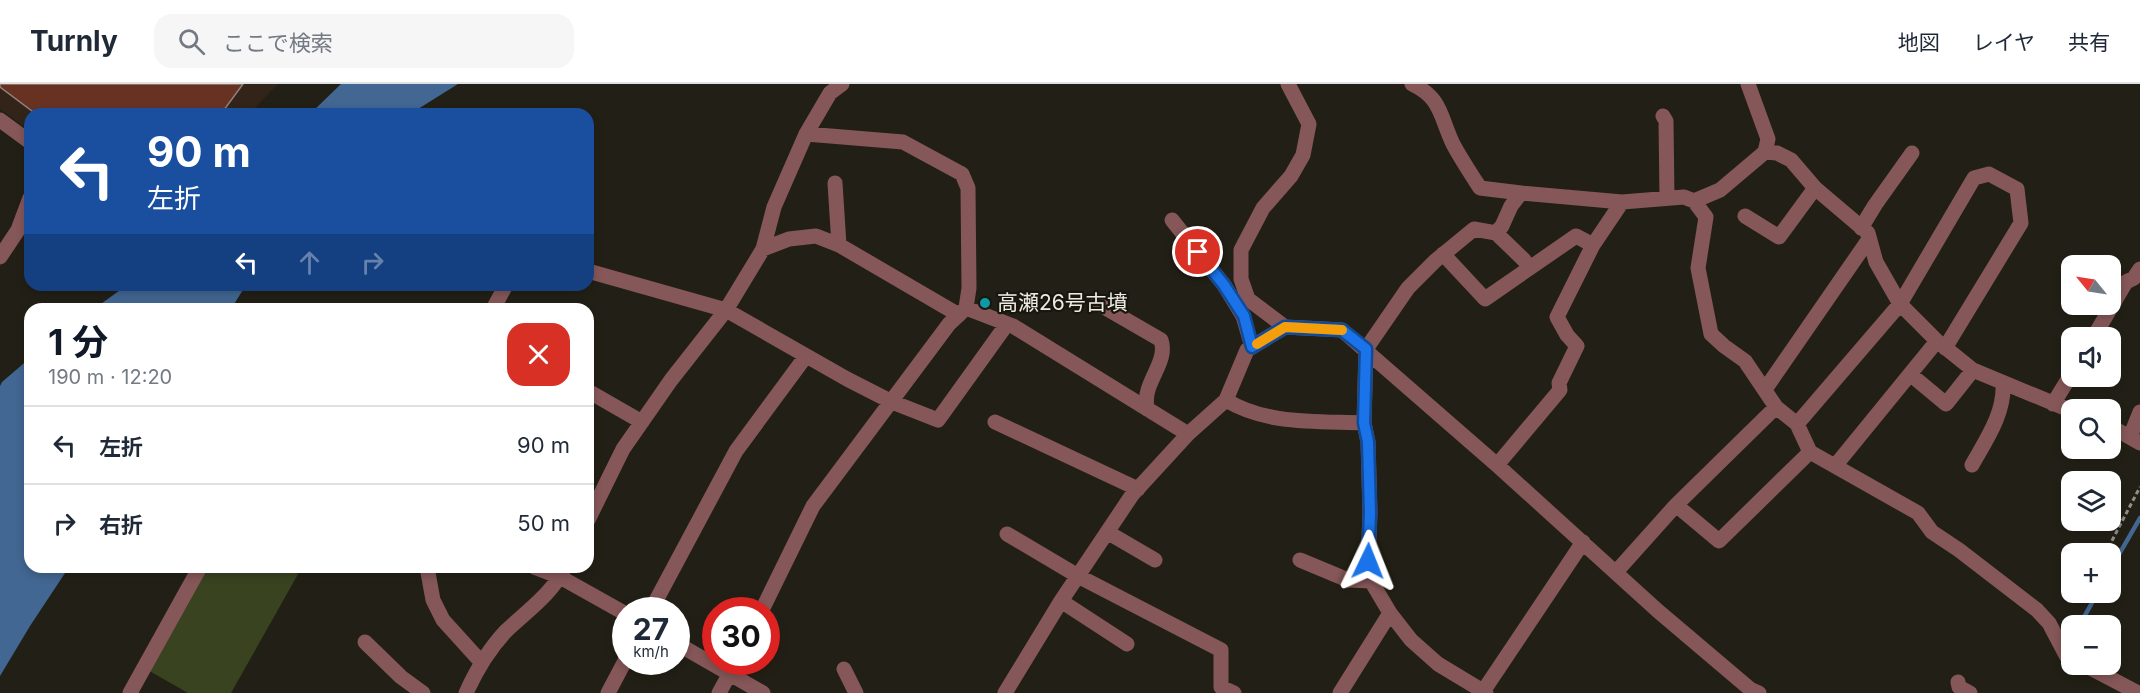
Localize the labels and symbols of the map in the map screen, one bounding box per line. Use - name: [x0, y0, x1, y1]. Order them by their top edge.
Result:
- pin: [1172, 226, 1223, 277]
- north arrow: [2061, 255, 2121, 315]
- place label: 高瀬26号古墳: [997, 290, 1128, 315]
- marker: 高瀬26号古墳: [978, 296, 992, 310]
- position arrow: [1336, 529, 1400, 593]
- speed limit sign: 30: [702, 597, 780, 675]

